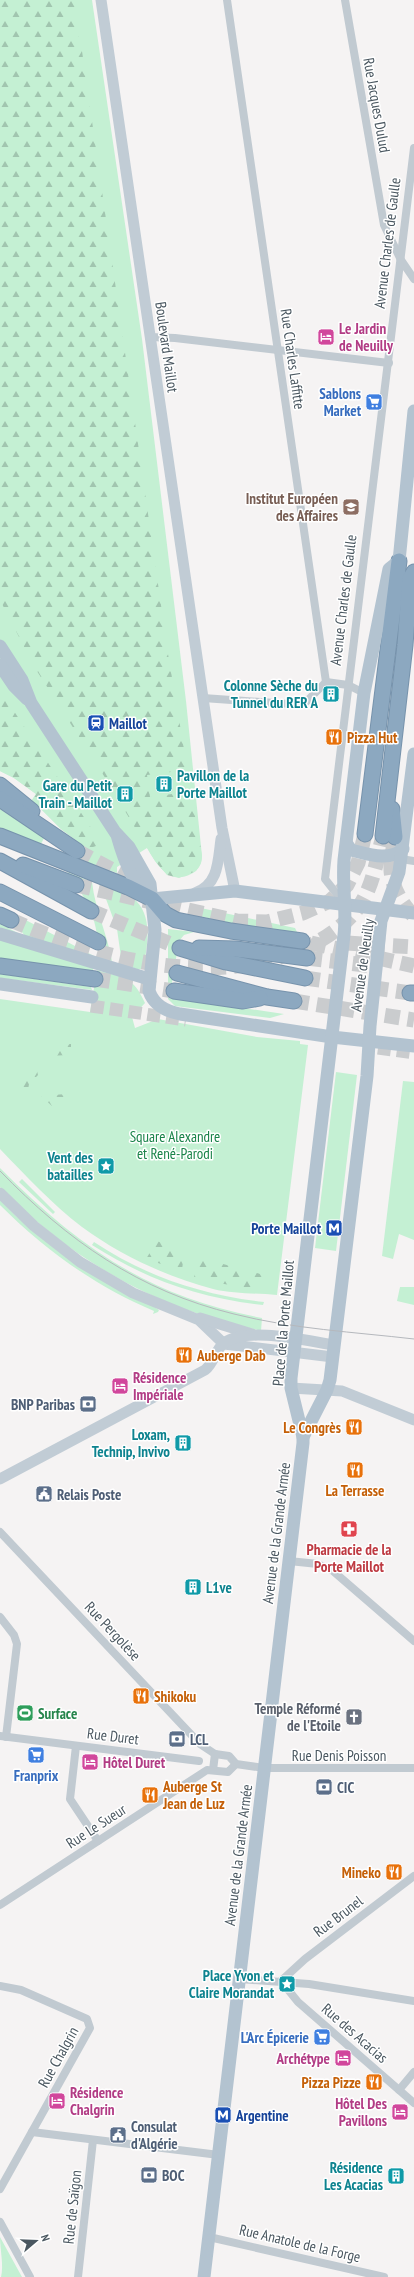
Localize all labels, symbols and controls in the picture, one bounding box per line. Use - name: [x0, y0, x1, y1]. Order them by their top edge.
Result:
- street label: Rue Jacques Dulud: [359, 56, 395, 154]
- street label: Avenue Charles de Gaulle: [370, 177, 404, 309]
- street label: Boulevard Maillot: [151, 300, 183, 394]
- street label: Rue Charles Laffitte: [277, 307, 309, 411]
- place label: Le Jardin de Neuilly: [339, 319, 394, 355]
- hotel icon: Le Jardin de Neuilly: [316, 327, 336, 347]
- place label: Sablons Market: [319, 384, 362, 420]
- supermarket icon: Sablons Market: [364, 392, 384, 412]
- place label: Institut Européen des Affaires: [246, 489, 338, 525]
- school or university icon: Institut Européen des Affaires: [341, 497, 361, 517]
- street label: Avenue Charles de Gaulle: [326, 534, 360, 666]
- place label: Colonne Sèche du Tunnel du RER A: [224, 676, 318, 712]
- building icon: Colonne Sèche du Tunnel du RER A: [321, 684, 341, 704]
- station icon: Maillot: [86, 713, 106, 733]
- place label: Maillot: [109, 714, 147, 733]
- restaurant icon: Pizza Hut: [324, 727, 344, 747]
- place label: Pizza Hut: [347, 728, 398, 747]
- place label: Pavillon de la Porte Maillot: [177, 766, 249, 802]
- building icon: Pavillon de la Porte Maillot: [154, 774, 174, 794]
- place label: Gare du Petit Train - Maillot: [39, 776, 113, 812]
- building icon: Gare du Petit Train - Maillot: [115, 784, 135, 804]
- street label: Avenue de Neuilly: [346, 917, 378, 1013]
- park label: Square Alexandre et René-Parodi: [130, 1127, 220, 1163]
- place label: Vent des batailles: [46, 1148, 93, 1184]
- place icon: Vent des batailles: [96, 1156, 116, 1176]
- metro station icon: Porte Maillot: [324, 1218, 344, 1238]
- place label: Porte Maillot: [251, 1219, 322, 1238]
- street label: Place de la Porte Maillot: [268, 1259, 298, 1387]
- restaurant icon: Auberge Dab: [174, 1345, 194, 1365]
- place label: Auberge Dab: [196, 1346, 266, 1365]
- place label: Résidence Impériale: [133, 1368, 186, 1404]
- hotel icon: Résidence Impériale: [110, 1376, 130, 1396]
- bank icon: BNP Paribas: [78, 1394, 98, 1414]
- place label: BNP Paribas: [11, 1395, 75, 1414]
- restaurant icon: Le Congrès: [344, 1417, 364, 1437]
- place label: Le Congrès: [283, 1418, 341, 1437]
- place label: Loxam, Technip, Invivo: [92, 1425, 170, 1461]
- building icon: Loxam, Technip, Invivo: [173, 1433, 193, 1453]
- restaurant icon: La Terrasse: [345, 1460, 365, 1480]
- street label: Avenue de la Grande Armée: [258, 1461, 294, 1605]
- place label: La Terrasse: [325, 1481, 385, 1500]
- public building icon: Relais Poste: [34, 1484, 54, 1504]
- place label: Relais Poste: [57, 1485, 121, 1504]
- pharmacy icon: Pharmacie de la Porte Maillot: [339, 1519, 359, 1539]
- place label: Pharmacie de la Porte Maillot: [307, 1540, 391, 1576]
- building icon: L1ve: [183, 1577, 203, 1597]
- place label: L1ve: [206, 1578, 232, 1597]
- street label: Rue Pergolèse: [81, 1598, 145, 1664]
- restaurant icon: Shikoku: [131, 1686, 151, 1706]
- place label: Shikoku: [154, 1687, 197, 1706]
- place label: Temple Réformé de l'Etoile: [254, 1699, 341, 1735]
- sports icon: Surface: [15, 1703, 35, 1723]
- place label: Surface: [38, 1704, 77, 1723]
- church icon: Temple Réformé de l'Etoile: [344, 1707, 364, 1727]
- street label: Rue Duret: [86, 1723, 140, 1749]
- bank icon: LCL: [167, 1729, 187, 1749]
- place label: LCL: [190, 1730, 209, 1749]
- supermarket icon: Franprix: [26, 1745, 46, 1765]
- street label: Rue Denis Poisson: [292, 1746, 386, 1765]
- hotel icon: Hôtel Duret: [80, 1752, 100, 1772]
- place label: Hôtel Duret: [103, 1753, 166, 1772]
- place label: Franprix: [14, 1766, 59, 1785]
- place label: Auberge St Jean de Luz: [162, 1777, 225, 1813]
- bank icon: CIC: [314, 1777, 334, 1797]
- place label: CIC: [337, 1778, 354, 1797]
- street label: Avenue de la Grande Armée: [220, 1783, 256, 1927]
- restaurant icon: Auberge St Jean de Luz: [140, 1785, 160, 1805]
- street label: Rue Le Sueur: [62, 1799, 130, 1852]
- restaurant icon: Mineko: [384, 1862, 404, 1882]
- place label: Mineko: [342, 1863, 381, 1882]
- street label: Rue Brunel: [310, 1891, 367, 1941]
- place label: Place Yvon et Claire Morandat: [189, 1966, 275, 2002]
- place icon: Place Yvon et Claire Morandat: [277, 1974, 297, 1994]
- street label: Rue des Acacias: [318, 1999, 392, 2067]
- street label: Rue Chalgrin: [34, 2023, 82, 2091]
- supermarket icon: L'Arc Épicerie: [312, 2027, 332, 2047]
- place label: L'Arc Épicerie: [241, 2028, 309, 2047]
- hotel icon: Archétype: [333, 2048, 353, 2068]
- place label: Archétype: [276, 2049, 330, 2068]
- restaurant icon: Pizza Pizze: [364, 2072, 384, 2092]
- place label: Pizza Pizze: [301, 2073, 361, 2092]
- place label: Résidence Chalgrin: [70, 2083, 123, 2119]
- hotel icon: Résidence Chalgrin: [47, 2091, 67, 2111]
- place label: Hôtel Des Pavillons: [335, 2094, 387, 2130]
- hotel icon: Hôtel Des Pavillons: [390, 2102, 410, 2122]
- metro station icon: Argentine: [213, 2105, 233, 2125]
- place label: Argentine: [235, 2106, 289, 2125]
- place label: Consulat d'Algérie: [131, 2117, 178, 2153]
- public building icon: Consulat d'Algérie: [108, 2125, 128, 2145]
- place label: Résidence Les Acacias: [324, 2158, 383, 2194]
- bank icon: BOC: [139, 2165, 159, 2185]
- place label: BOC: [162, 2166, 185, 2185]
- building icon: Résidence Les Acacias: [386, 2166, 406, 2186]
- street label: Rue de Saïgon: [59, 2169, 85, 2245]
- street label: Rue Anatole de la Forge: [238, 2220, 362, 2266]
- north arrow: [16, 2221, 56, 2261]
- text: N: [38, 2233, 53, 2243]

